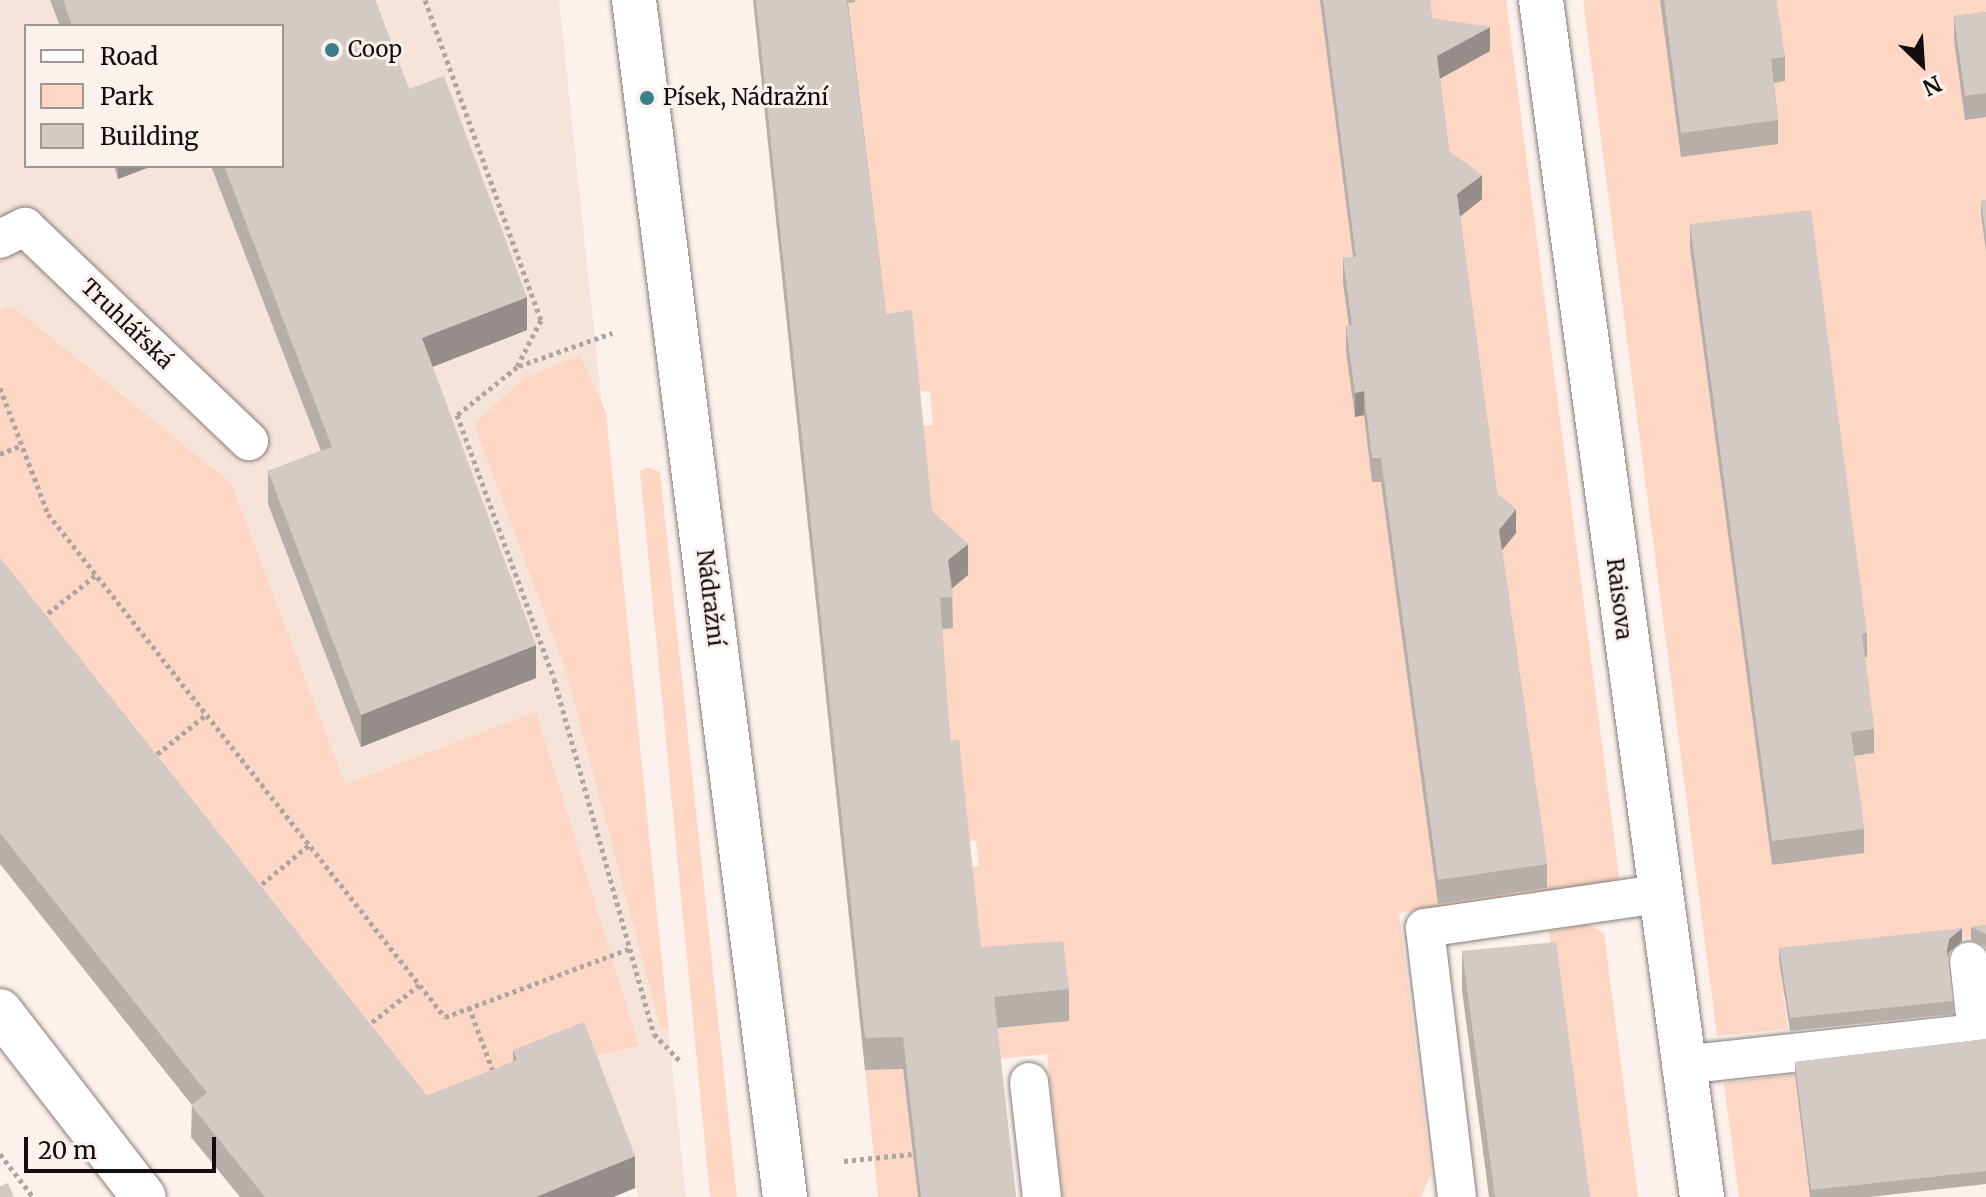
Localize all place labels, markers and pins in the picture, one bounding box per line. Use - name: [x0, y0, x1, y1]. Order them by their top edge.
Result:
- place label: Coop: [348, 37, 402, 63]
- marker: Coop: [323, 41, 341, 59]
- place label: Písek, Nádražní: [663, 85, 828, 111]
- marker: Písek, Nádražní: [638, 89, 656, 107]

